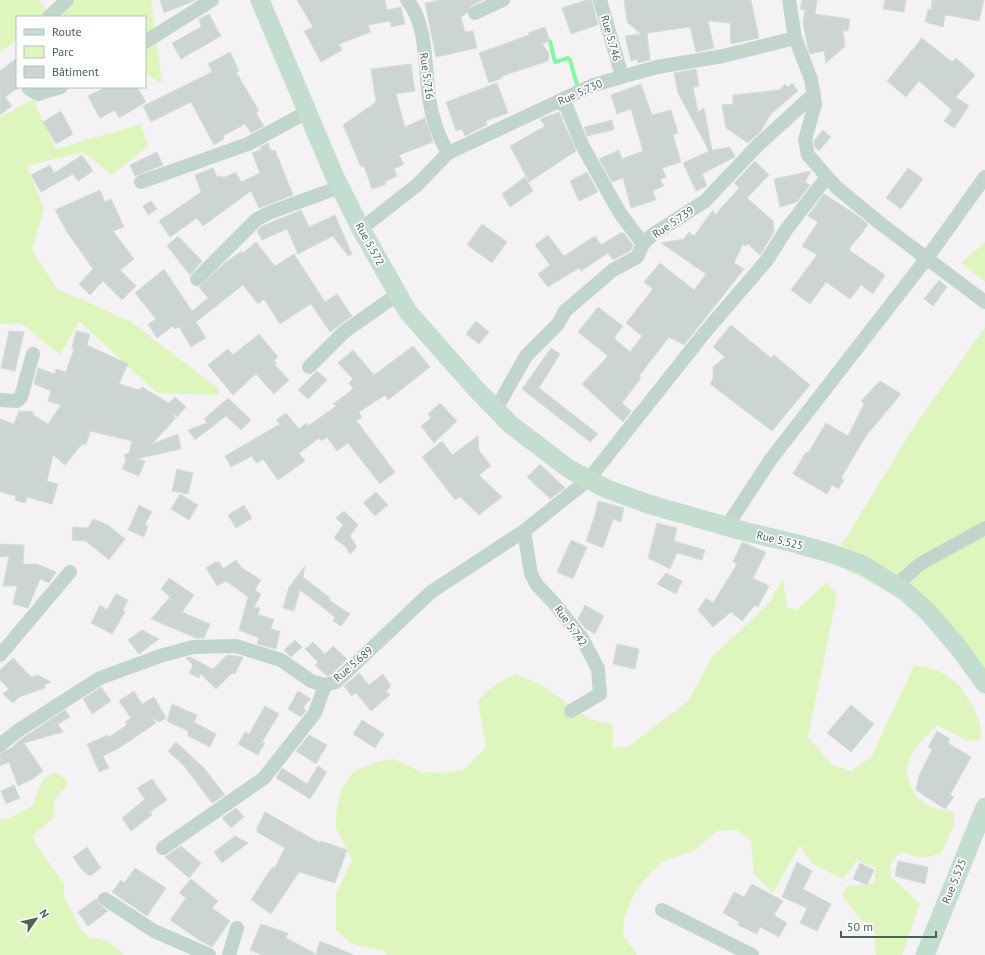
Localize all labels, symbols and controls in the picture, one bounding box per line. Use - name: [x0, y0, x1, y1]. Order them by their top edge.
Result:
- street label: Rue 5.746: [598, 13, 624, 63]
- legend: [16, 16, 146, 88]
- text: Route: [52, 24, 82, 39]
- text: Parc: [52, 44, 74, 59]
- street label: Rue 5.716: [417, 52, 437, 100]
- text: Bâtiment: [52, 64, 99, 79]
- street label: Rue 5.730: [556, 76, 604, 108]
- street label: Rue 5.739: [650, 203, 696, 241]
- street label: Rue 5.572: [352, 220, 388, 268]
- street label: Rue 5.525: [755, 527, 805, 553]
- street label: Rue 5.742: [551, 603, 591, 649]
- street label: Rue 5.689: [331, 643, 375, 685]
- street label: Rue 5.525: [939, 856, 969, 906]
- north arrow: [16, 899, 56, 939]
- text: N: [36, 906, 52, 920]
- scale bar: [841, 913, 936, 939]
- text: 50 m: [847, 919, 873, 934]

